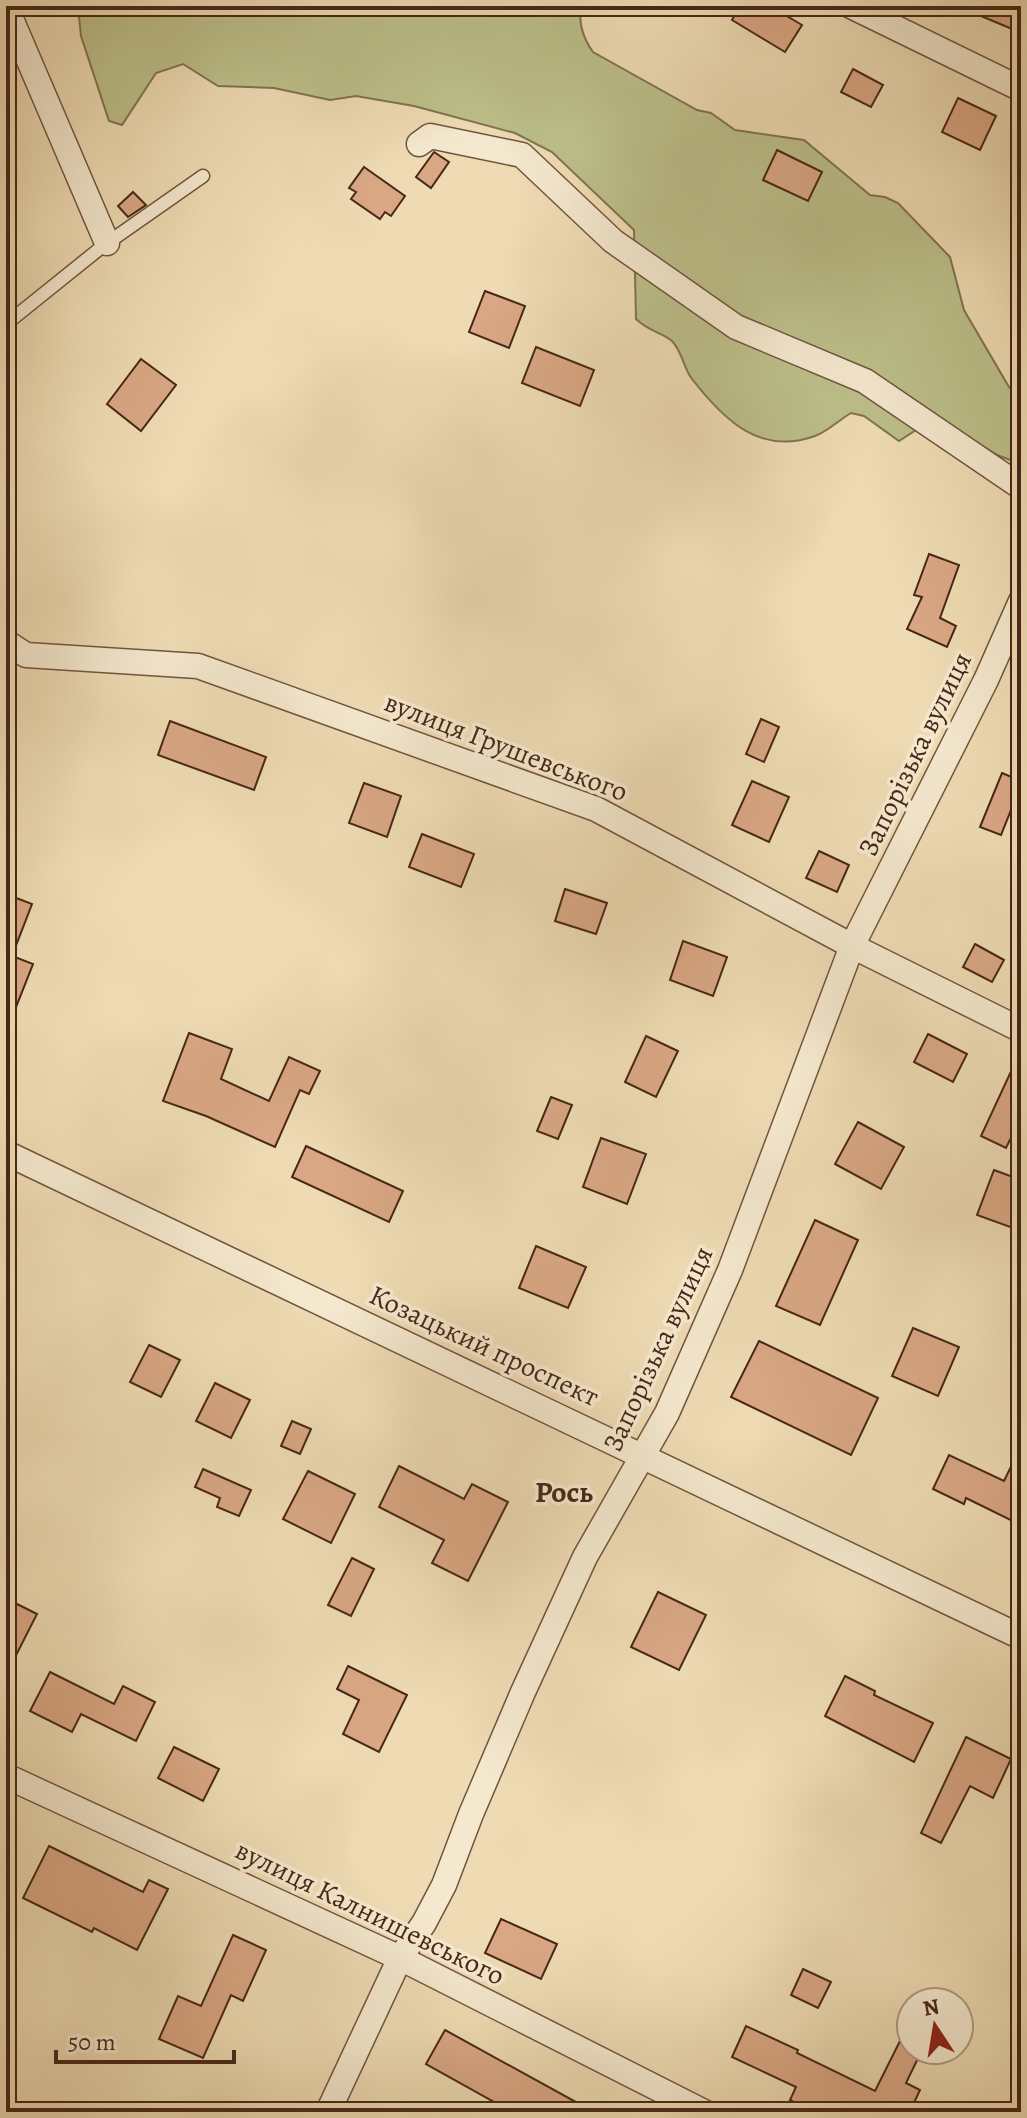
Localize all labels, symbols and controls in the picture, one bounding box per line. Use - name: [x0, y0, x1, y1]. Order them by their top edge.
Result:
- street label: Запорізька вулиця: [849, 646, 981, 862]
- street label: вулиця Грушевського: [379, 683, 633, 811]
- street label: Запорізька вулиця: [594, 1240, 722, 1458]
- street label: Козацький проспект: [363, 1276, 605, 1416]
- district label: Рось: [535, 1472, 593, 1512]
- street label: вулиця Калнишевського: [229, 1831, 511, 1995]
- north arrow: [895, 1986, 975, 2066]
- text: N: [920, 1991, 942, 2024]
- scale bar: [56, 2014, 234, 2064]
- text: 50 m: [68, 2026, 116, 2058]

